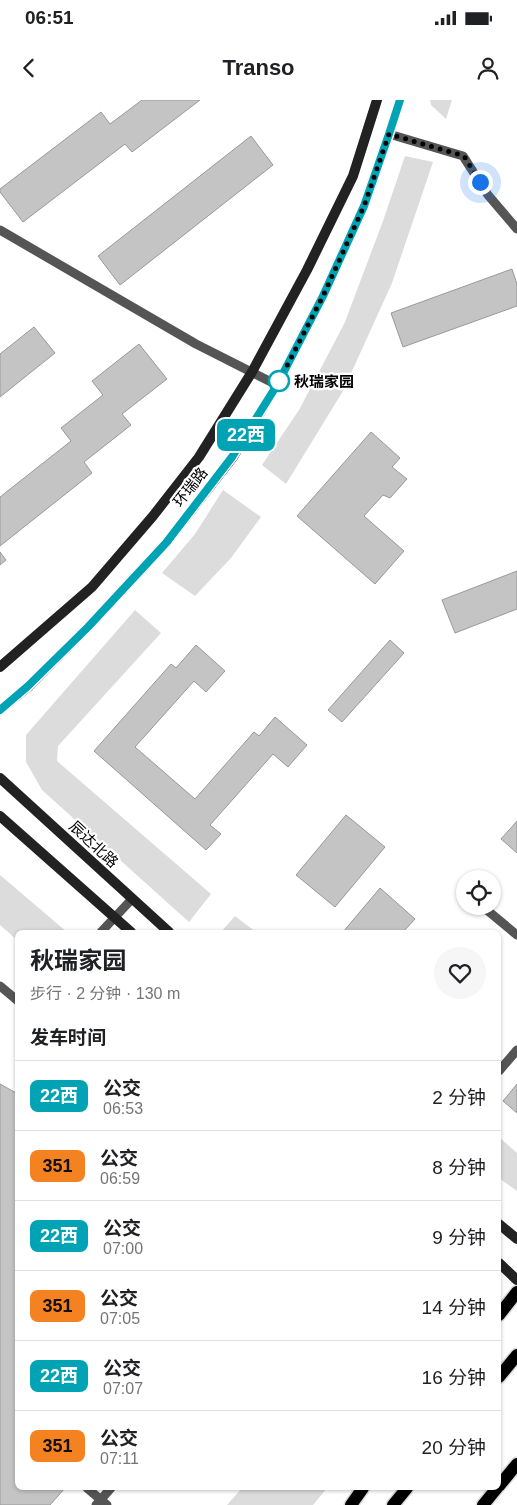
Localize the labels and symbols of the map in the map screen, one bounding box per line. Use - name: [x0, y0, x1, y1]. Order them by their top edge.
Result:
- your location: [468, 170, 493, 195]
- marker: 秋瑞家园: [268, 370, 290, 392]
- place label: 秋瑞家园: [294, 373, 354, 390]
- line badge: 22西: [217, 419, 275, 451]
- street label: 环瑞路: [169, 464, 211, 510]
- street label: 辰达北路: [66, 817, 122, 871]

